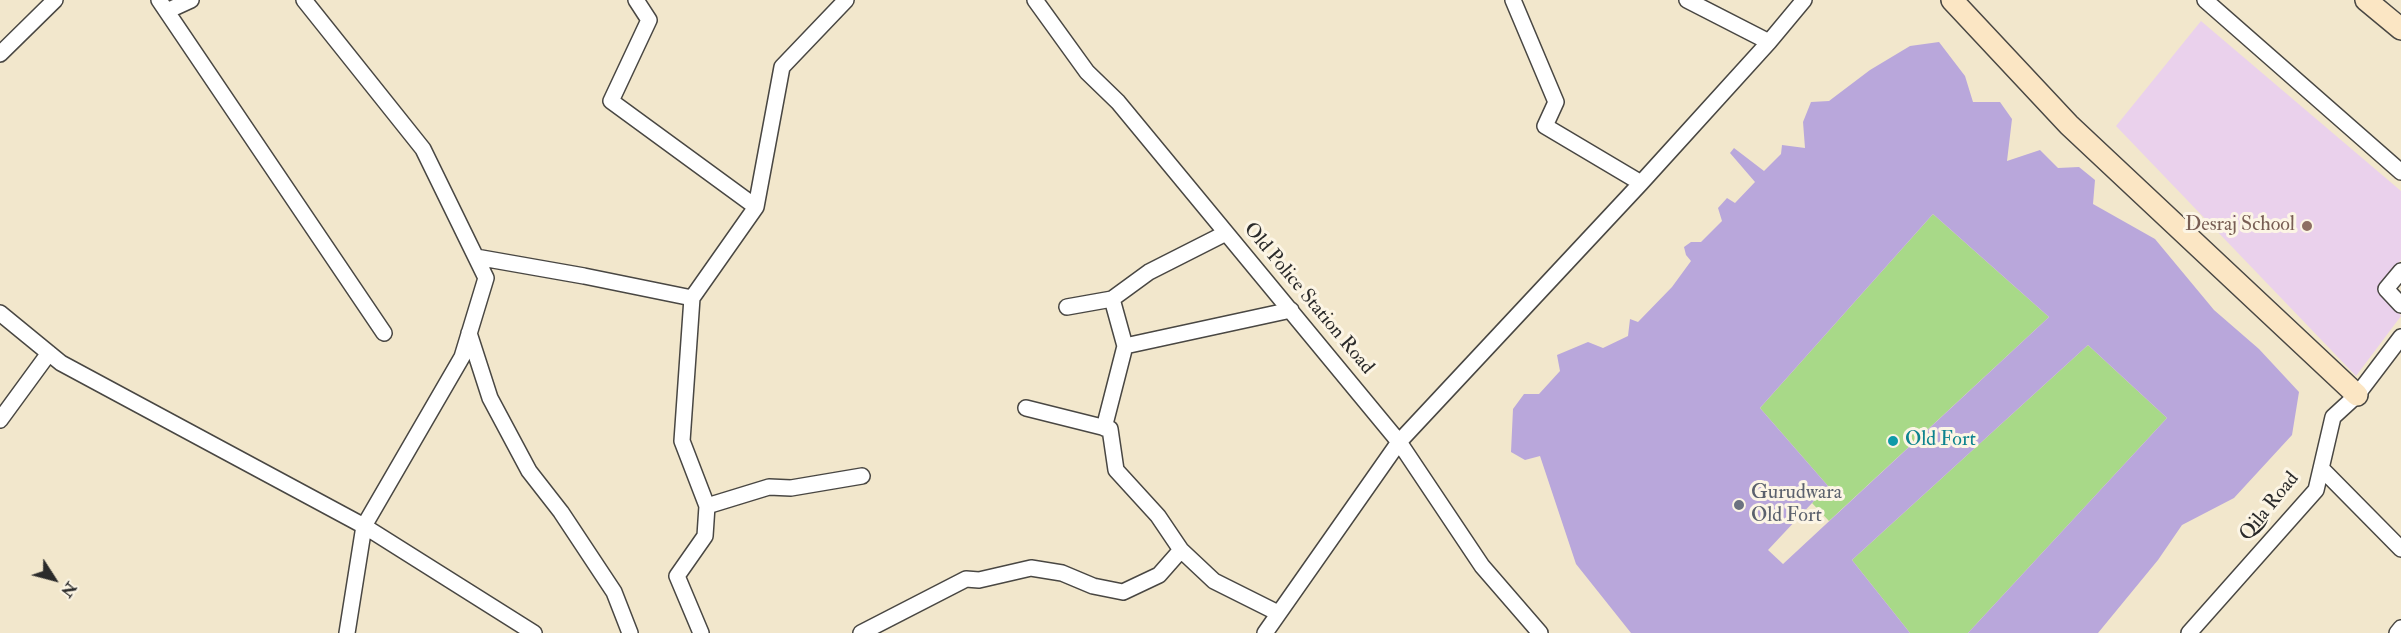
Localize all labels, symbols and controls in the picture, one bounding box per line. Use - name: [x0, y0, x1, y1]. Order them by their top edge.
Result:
- place label: Desraj School: [2185, 214, 2295, 238]
- street label: Old Police Station Road: [1238, 218, 1378, 380]
- marker: Desraj School: [2300, 219, 2314, 233]
- place label: Old Fort: [1905, 429, 1976, 453]
- marker: Old Fort: [1886, 434, 1900, 448]
- street label: Qila Road: [2235, 468, 2305, 546]
- place label: Gurudwara Old Fort: [1751, 482, 1842, 529]
- marker: Gurudwara Old Fort: [1732, 498, 1746, 512]
- north arrow: [24, 549, 84, 609]
- text: N: [56, 578, 81, 601]

